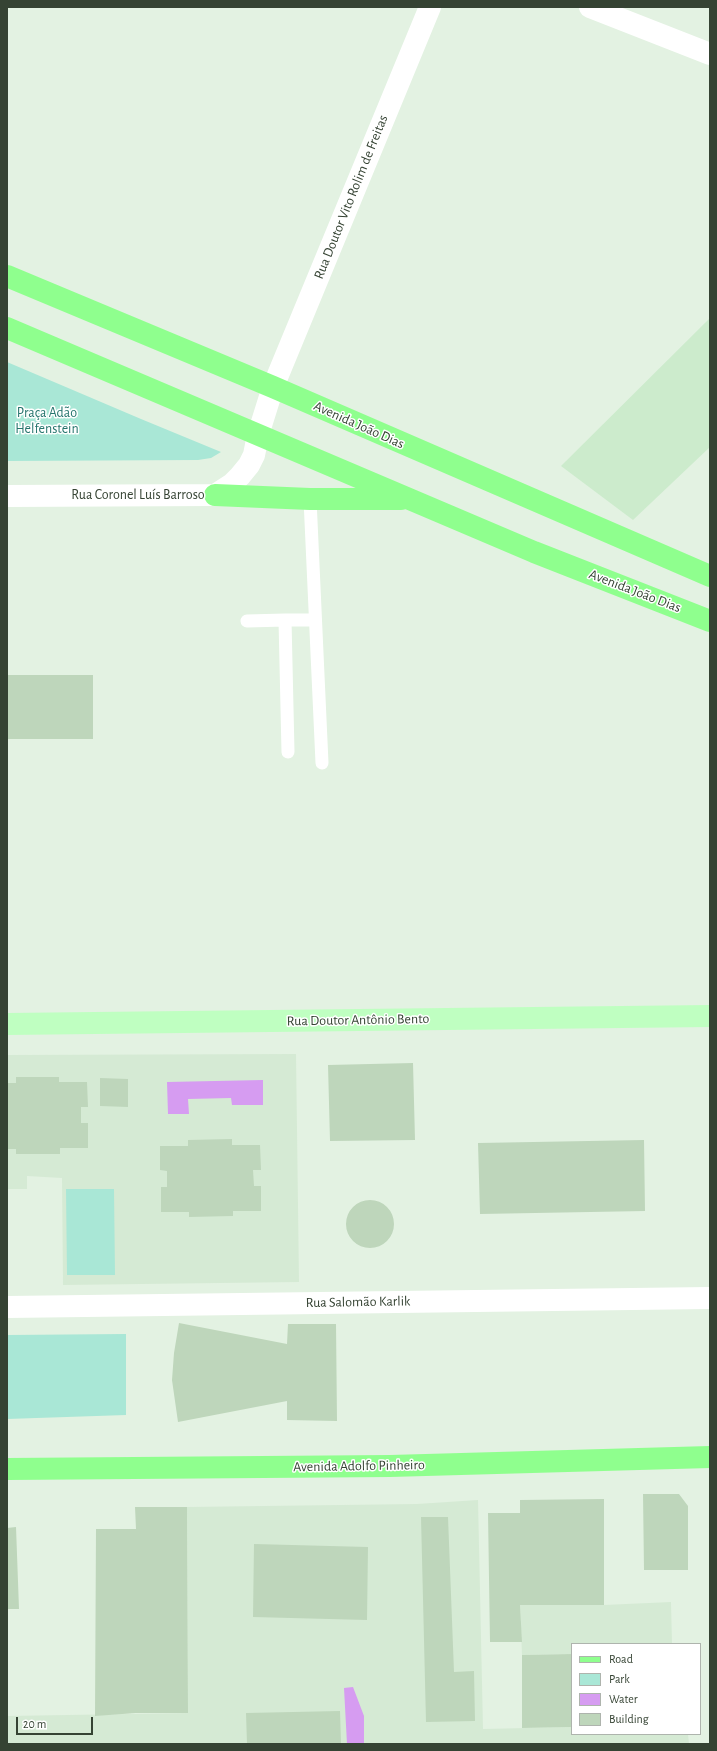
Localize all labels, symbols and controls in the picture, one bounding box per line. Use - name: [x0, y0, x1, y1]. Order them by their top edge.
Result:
- street label: Rua Doutor Vito Rolim de Freitas: [310, 112, 392, 282]
- street label: Avenida João Dias: [311, 398, 407, 452]
- park label: Praça Adão Helfenstein: [15, 405, 79, 438]
- street label: Rua Coronel Luís Barroso: [71, 487, 205, 503]
- street label: Avenida João Dias: [587, 566, 683, 616]
- street label: Rua Doutor Antônio Bento: [287, 1010, 429, 1030]
- street label: Rua Salomão Karlik: [305, 1293, 411, 1311]
- street label: Avenida Adolfo Pinheiro: [293, 1456, 425, 1476]
- legend: [571, 1643, 701, 1735]
- text: Road: [609, 1653, 633, 1665]
- text: Park: [609, 1673, 630, 1685]
- text: Water: [609, 1693, 638, 1705]
- scale bar: [18, 1709, 95, 1735]
- text: Building: [609, 1713, 649, 1725]
- text: 20 m: [23, 1718, 46, 1730]

